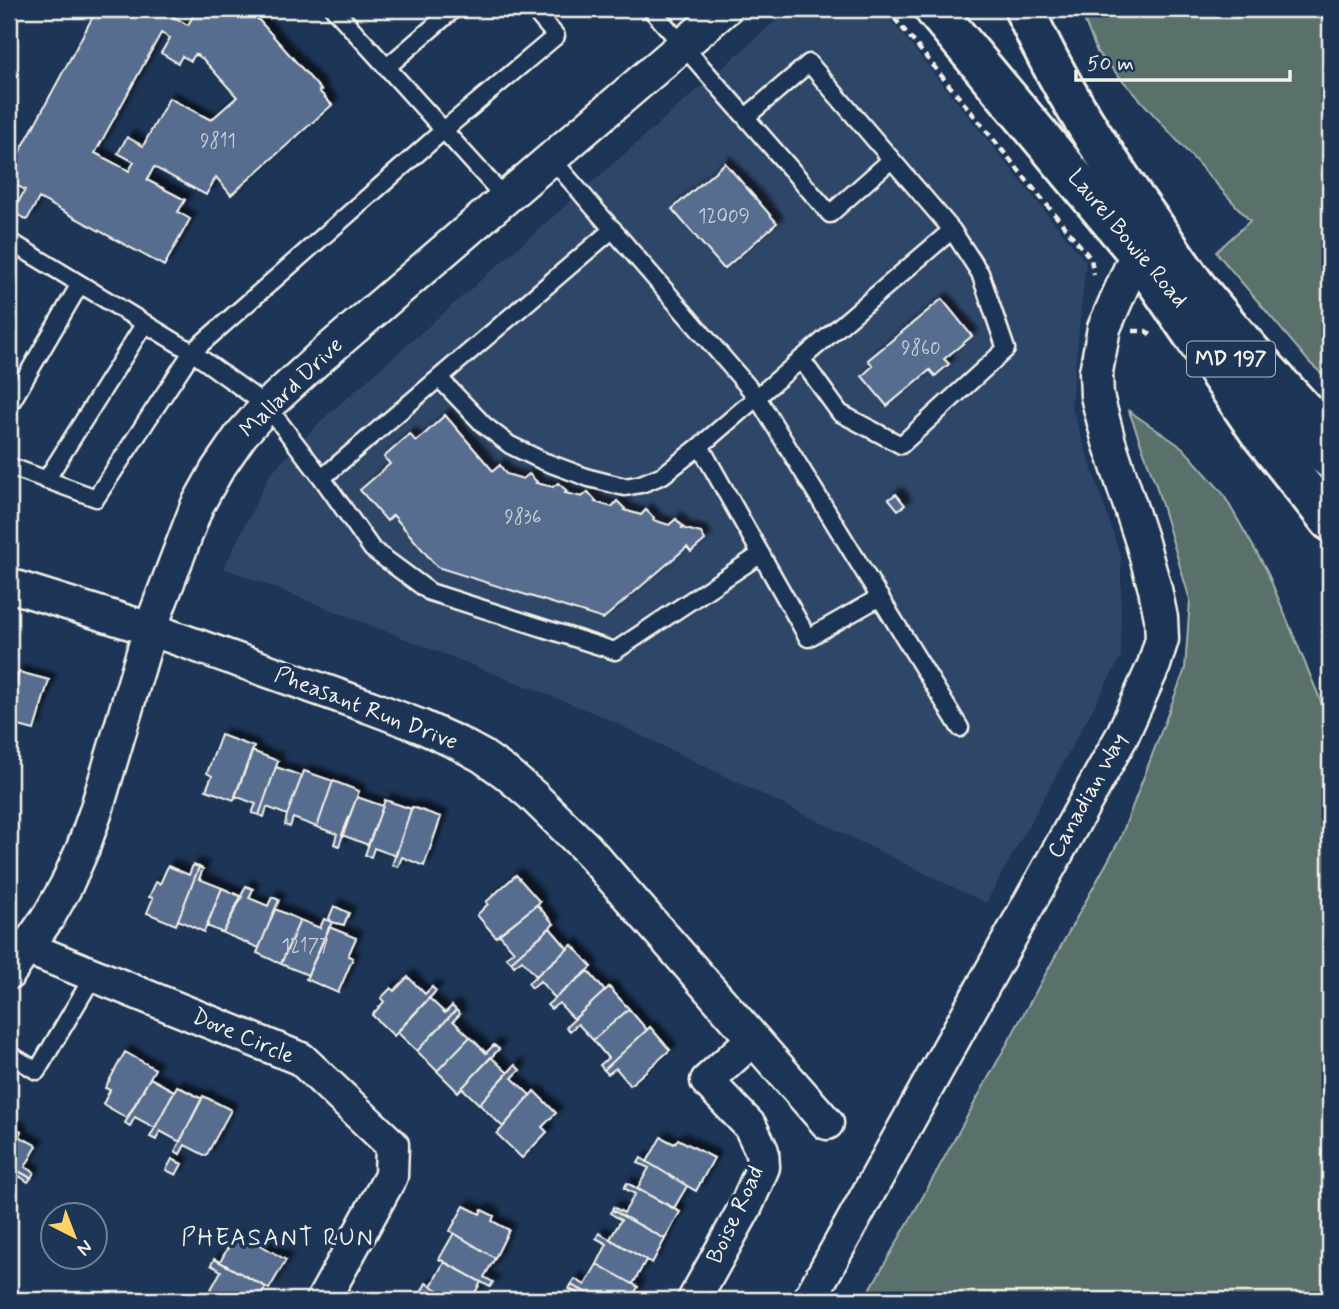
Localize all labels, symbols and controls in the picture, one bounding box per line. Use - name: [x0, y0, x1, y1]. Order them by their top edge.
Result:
- scale bar: [1076, 38, 1290, 82]
- text: 50 m: [1087, 50, 1134, 78]
- house number: 9811: [200, 129, 236, 154]
- street label: Laurel Bowie Road: [1060, 163, 1194, 315]
- house number: 12009: [698, 204, 750, 229]
- street label: Mallard Drive: [234, 331, 350, 445]
- house number: 9860: [901, 336, 941, 361]
- road number: MD 197: [1187, 342, 1275, 376]
- house number: 9836: [504, 505, 542, 530]
- street label: Pheasant Run Drive: [270, 660, 462, 758]
- street label: Canadian Way: [1041, 728, 1135, 864]
- house number: 12177: [281, 934, 329, 959]
- street label: Dove Circle: [187, 1002, 299, 1072]
- street label: Boise Road: [700, 1161, 772, 1269]
- north arrow: [38, 1200, 108, 1270]
- district label: PHEASANT RUN: [181, 1223, 375, 1254]
- text: N: [71, 1234, 97, 1261]

